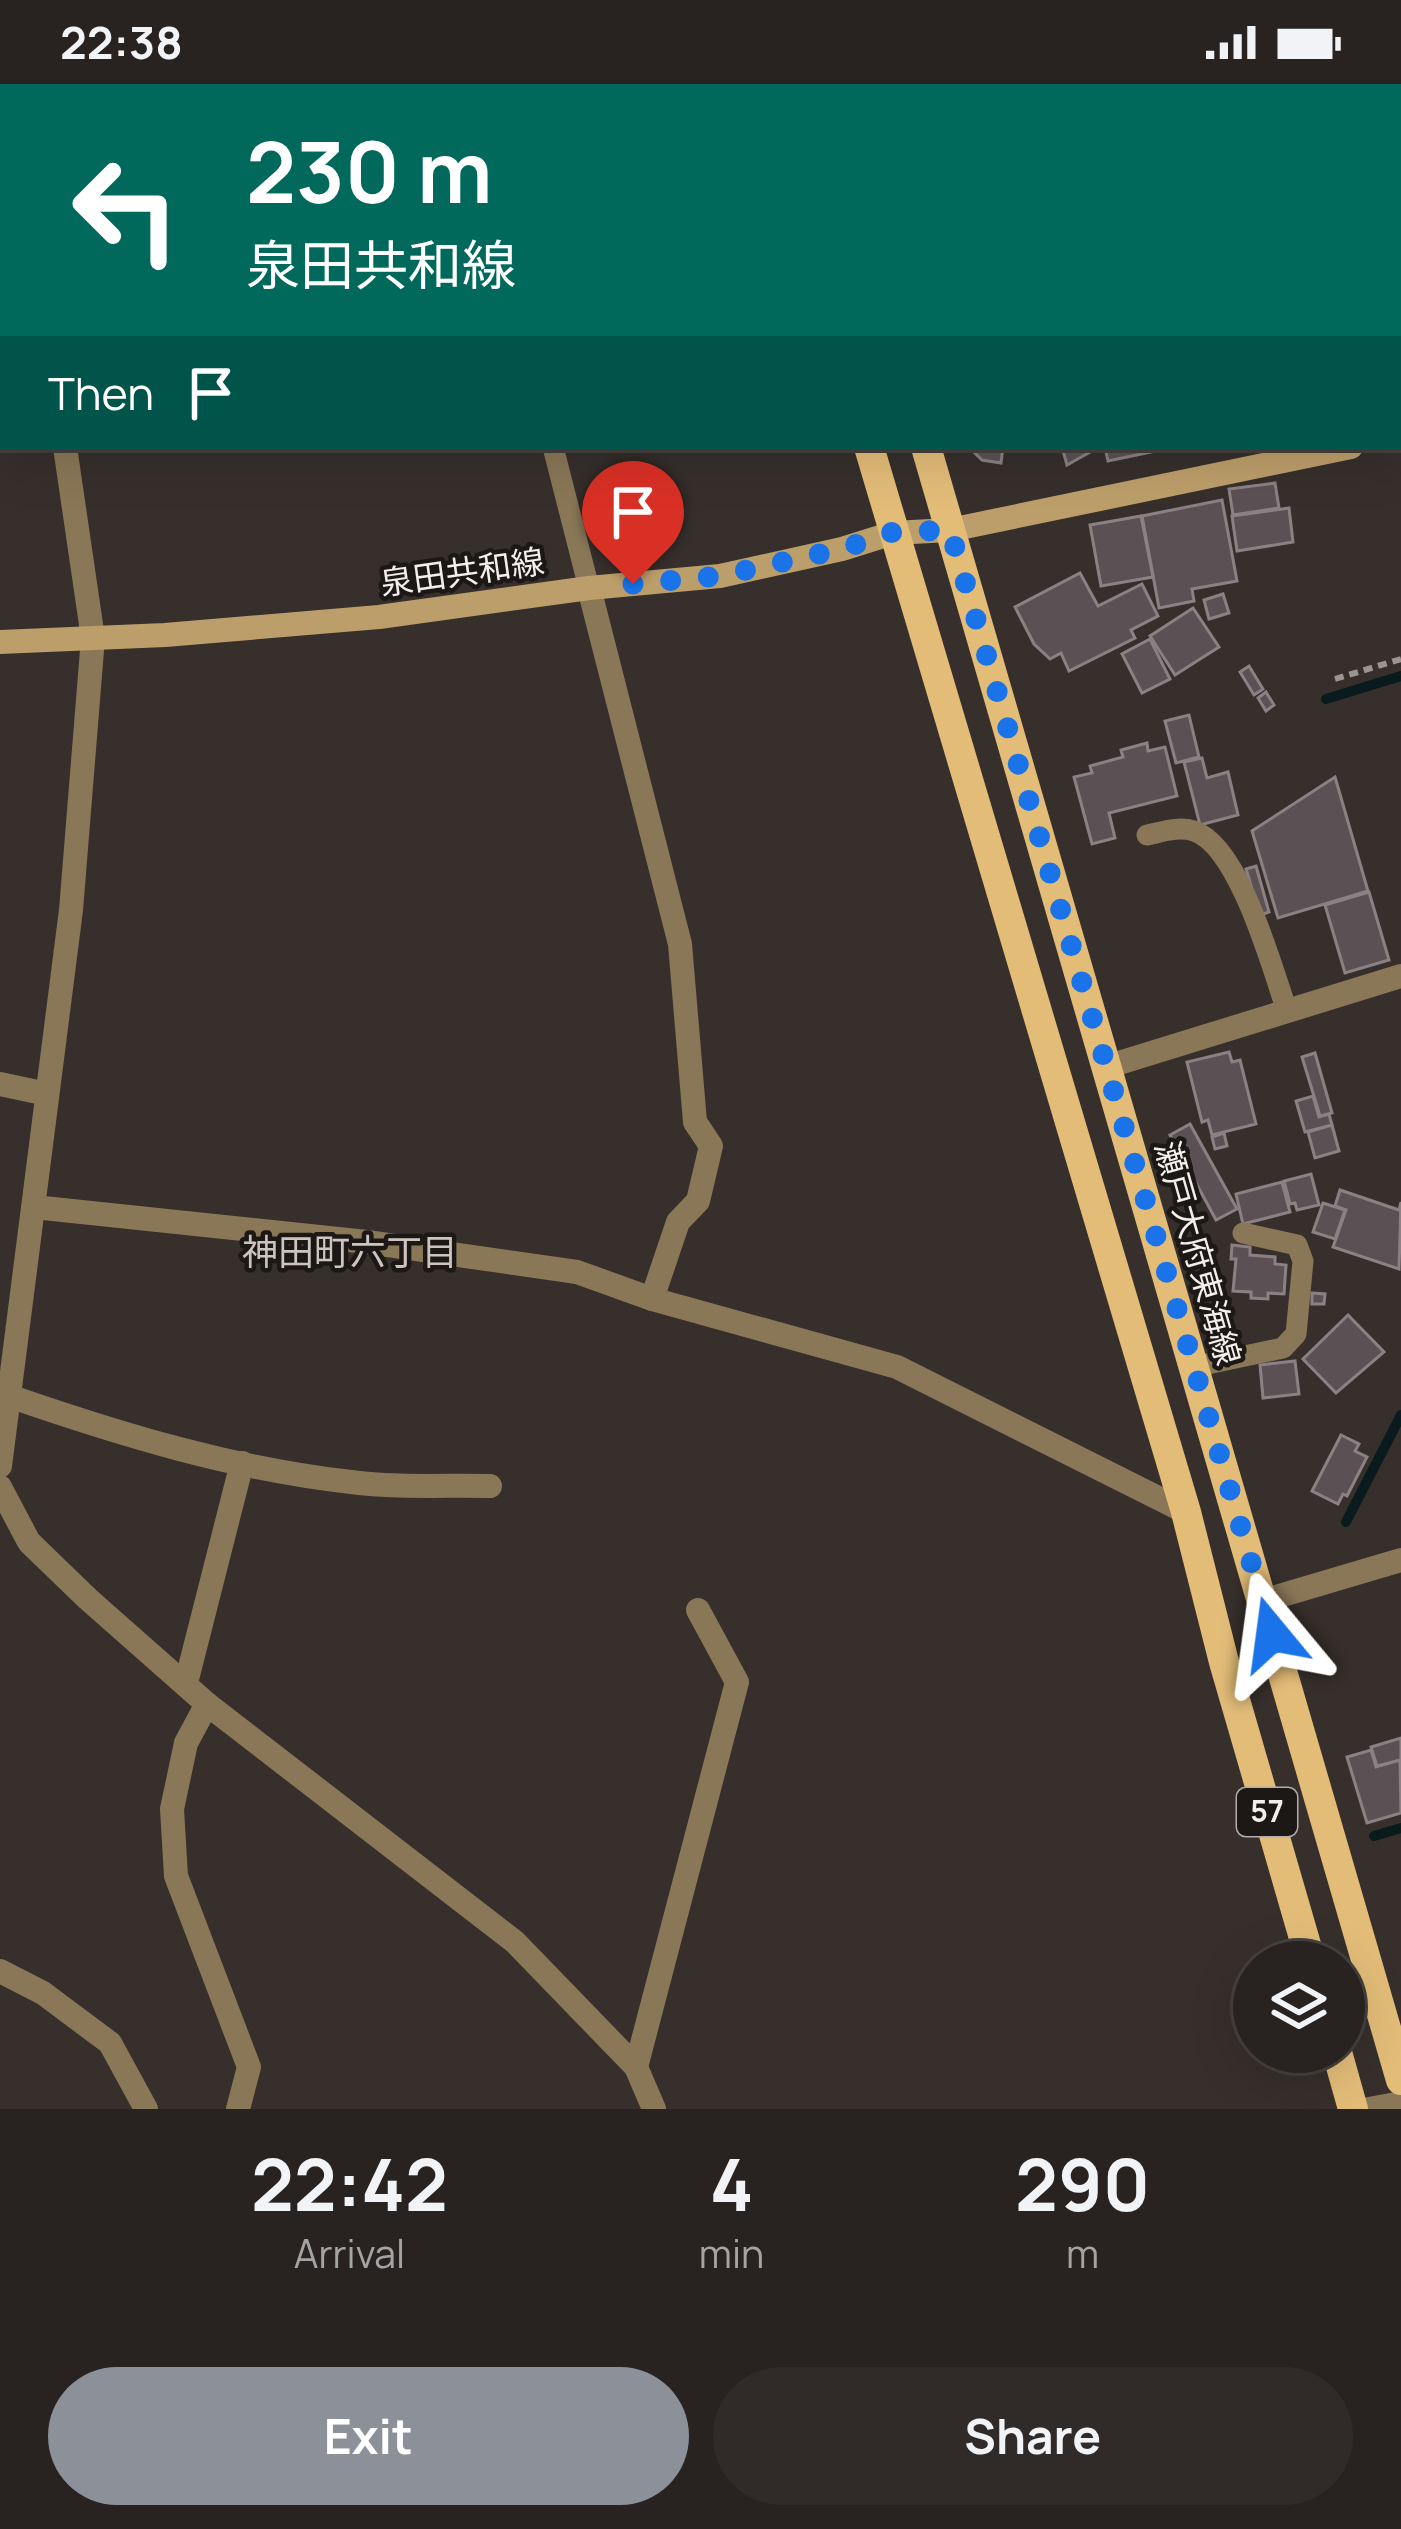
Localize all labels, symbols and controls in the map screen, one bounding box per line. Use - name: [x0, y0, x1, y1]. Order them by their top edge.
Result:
- text: 22:38: [60, 11, 183, 73]
- text: 230 m: [246, 113, 492, 228]
- icon: left: [48, 132, 204, 288]
- text: 泉田共和線: [246, 227, 516, 301]
- icon: arrive: [178, 360, 244, 426]
- text: Then: [48, 362, 154, 424]
- pin: [582, 461, 684, 584]
- icon: arrive: [600, 479, 666, 545]
- street label: 泉田共和線: [377, 538, 547, 605]
- street label: 瀬戸大府東海線: [1145, 1136, 1252, 1370]
- district label: 神田町六丁目: [242, 1227, 458, 1276]
- position arrow: [1209, 1571, 1335, 1697]
- road number: 57: [1237, 1788, 1297, 1836]
- map controls: [1233, 1941, 1365, 2073]
- button: layers: [1233, 1941, 1365, 2073]
- text: 22:42: [251, 2134, 448, 2233]
- text: 4: [710, 2134, 753, 2233]
- text: 290: [1015, 2134, 1150, 2233]
- text: Arrival: [294, 2226, 405, 2280]
- text: min: [699, 2226, 764, 2280]
- text: m: [1066, 2226, 1099, 2280]
- button: Exit: [48, 2367, 689, 2505]
- button: Share: [713, 2367, 1353, 2505]

